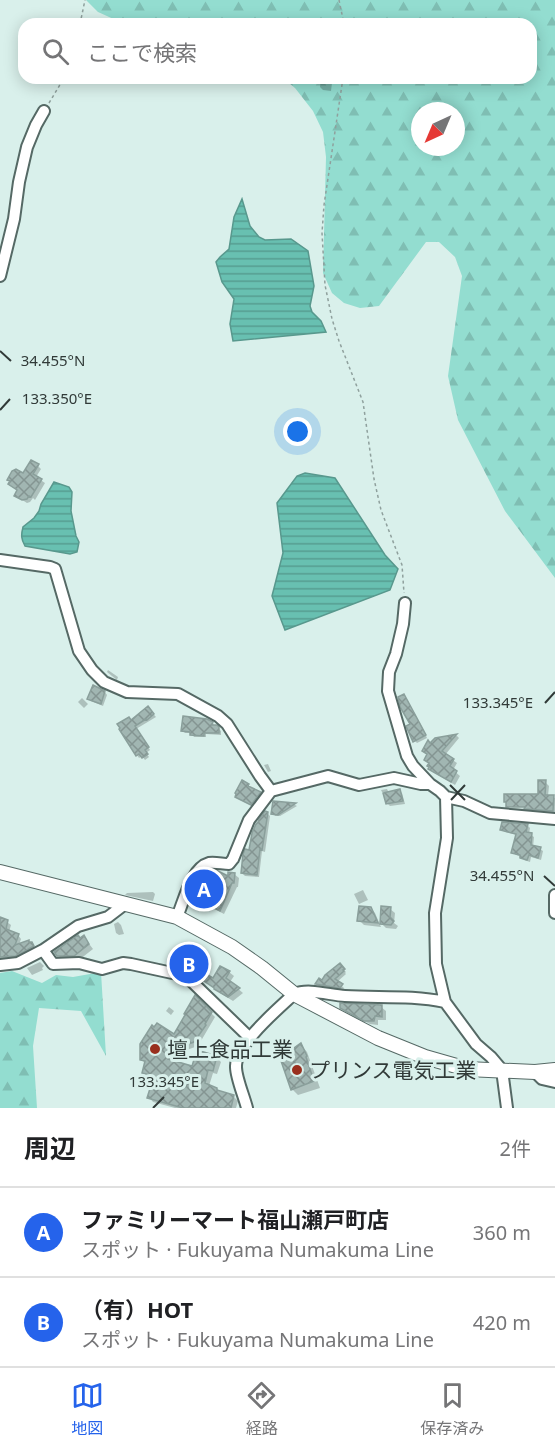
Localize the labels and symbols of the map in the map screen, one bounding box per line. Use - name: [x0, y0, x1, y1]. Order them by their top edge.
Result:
- north arrow: [411, 102, 465, 156]
- text: 34.455°N: [21, 350, 85, 370]
- text: 133.350°E: [22, 388, 92, 408]
- your location: [283, 417, 312, 446]
- text: 133.345°E: [463, 692, 533, 712]
- text: 34.455°N: [470, 865, 534, 885]
- pin: A: [184, 866, 224, 912]
- pin: B: [170, 942, 208, 986]
- place label: 壇上食品工業: [167, 1035, 293, 1063]
- marker: 壇上食品工業: [148, 1042, 162, 1056]
- place label: プリンス電気工業: [309, 1056, 477, 1084]
- marker: プリンス電気工業: [290, 1063, 304, 1077]
- text: 133.345°E: [129, 1071, 199, 1091]

